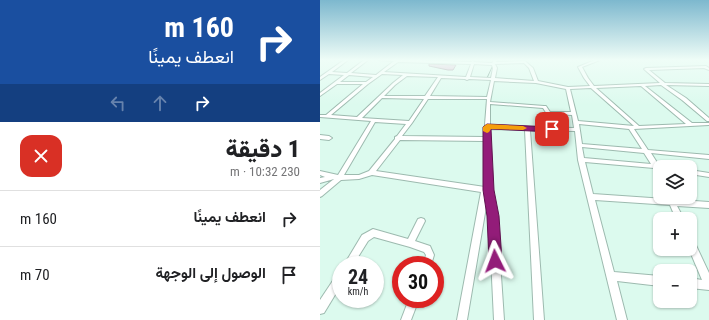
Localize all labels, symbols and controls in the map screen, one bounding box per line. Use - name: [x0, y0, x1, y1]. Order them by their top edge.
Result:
- text: 160 m: [164, 11, 234, 44]
- icon: right: [248, 16, 300, 68]
- text: انعطف يمينًا: [148, 46, 234, 67]
- icon: left: [107, 92, 129, 114]
- icon: ahead: [149, 92, 171, 114]
- icon: right: [191, 92, 213, 114]
- pin: [535, 112, 569, 146]
- icon: arrive: [541, 118, 563, 140]
- button: close: [20, 135, 62, 177]
- text: 1 دقيقة: [225, 135, 300, 163]
- map controls: [653, 160, 697, 308]
- button: layers: [653, 160, 697, 204]
- text: 230 m · 10:32: [230, 164, 300, 179]
- text: انعطف يمينًا: [193, 208, 266, 226]
- icon: right: [278, 208, 300, 230]
- text: 160 m: [20, 210, 57, 228]
- button: +: [653, 212, 697, 256]
- position arrow: [474, 240, 516, 282]
- speed limit sign: 30: [392, 256, 444, 308]
- text: الوصول إلى الوجهة: [155, 264, 266, 282]
- icon: arrive: [278, 264, 300, 286]
- button: −: [653, 264, 697, 308]
- text: 24: [348, 265, 368, 289]
- text: 70 m: [20, 266, 50, 284]
- text: km/h: [348, 286, 368, 297]

